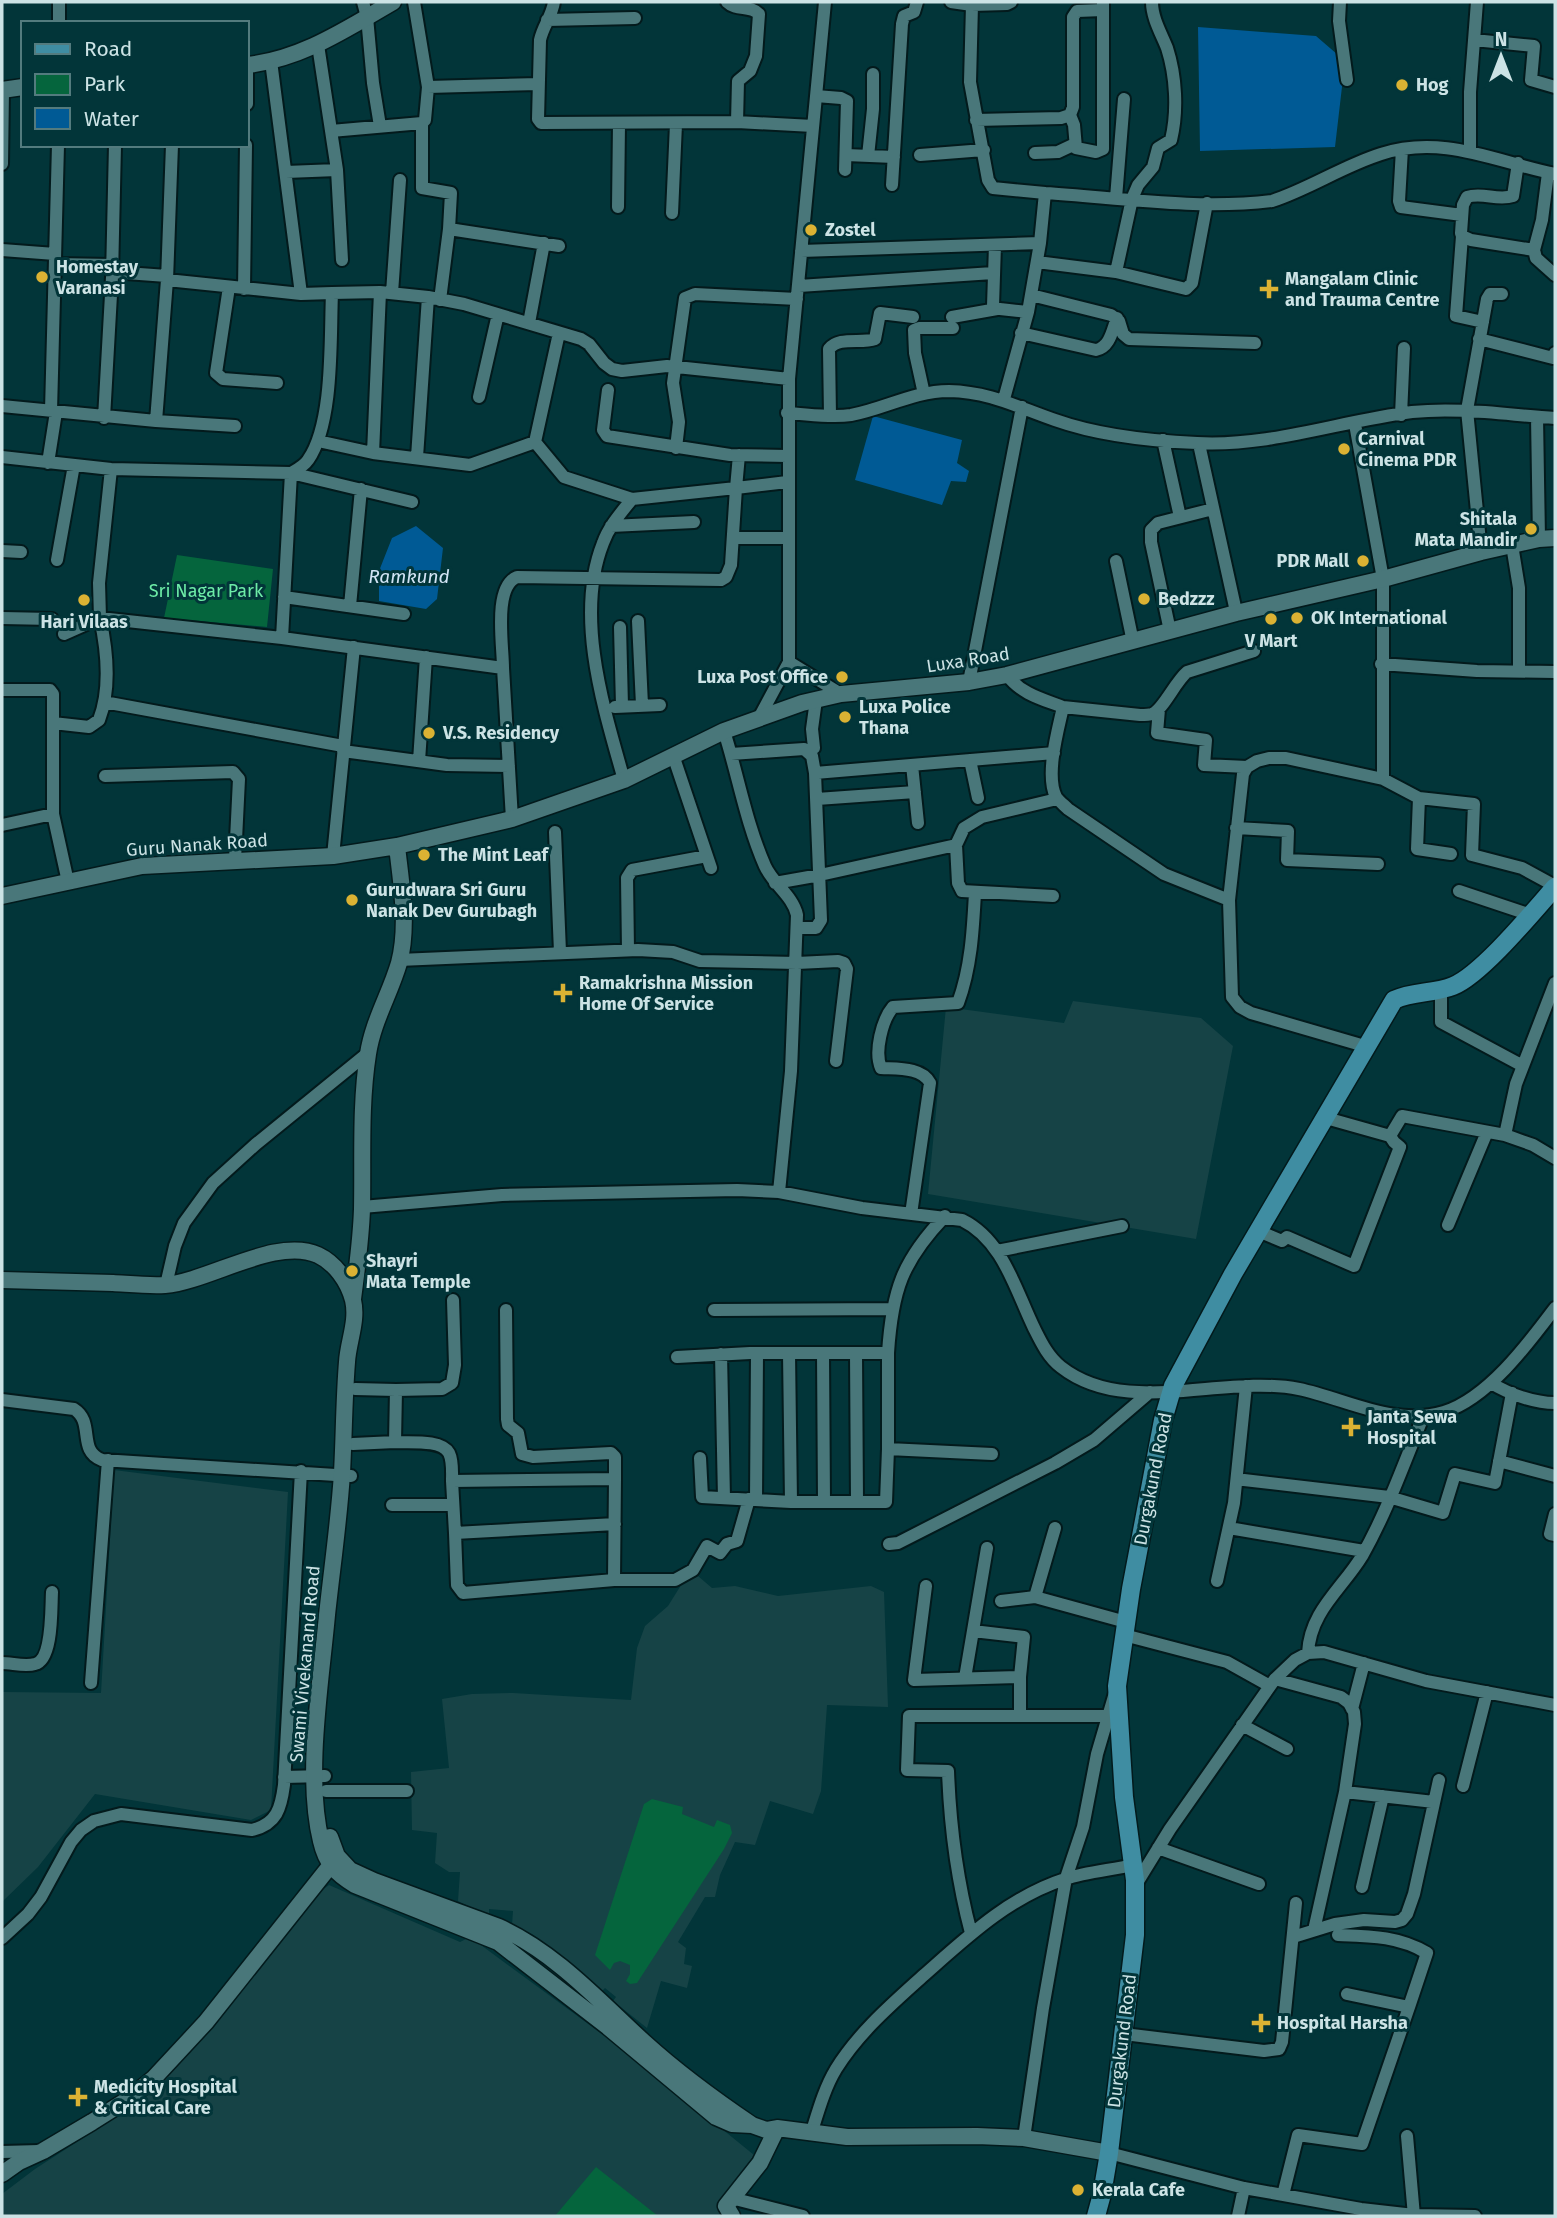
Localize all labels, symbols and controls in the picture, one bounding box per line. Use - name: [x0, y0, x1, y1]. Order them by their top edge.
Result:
- legend: [21, 21, 248, 147]
- north arrow: [1466, 21, 1536, 91]
- text: N: [1495, 28, 1507, 51]
- text: Road: [84, 36, 132, 62]
- text: Park: [84, 71, 126, 97]
- place label: Hog: [1416, 74, 1448, 96]
- marker: Hog: [1394, 77, 1410, 93]
- text: Water: [84, 106, 139, 132]
- place label: Zostel: [825, 219, 876, 241]
- marker: Zostel: [803, 222, 819, 238]
- place label: Homestay Varanasi: [55, 256, 139, 299]
- place label: Mangalam Clinic and Trauma Centre: [1285, 268, 1440, 311]
- marker: Homestay Varanasi: [34, 269, 50, 285]
- marker: Mangalam Clinic and Trauma Centre: [1259, 279, 1279, 299]
- place label: Carnival Cinema PDR: [1358, 428, 1458, 471]
- marker: Carnival Cinema PDR: [1336, 441, 1352, 457]
- place label: Shitala Mata Mandir: [1415, 508, 1518, 551]
- marker: Shitala Mata Mandir: [1523, 521, 1539, 537]
- place label: PDR Mall: [1277, 550, 1350, 572]
- marker: PDR Mall: [1355, 553, 1371, 569]
- water label: Ramkund: [368, 565, 450, 588]
- park label: Sri Nagar Park: [149, 580, 264, 602]
- place label: Bedzzz: [1158, 588, 1215, 610]
- marker: Bedzzz: [1136, 591, 1152, 607]
- marker: Hari Vilaas: [76, 592, 92, 608]
- place label: OK International: [1311, 607, 1447, 629]
- marker: OK International: [1289, 610, 1305, 626]
- place label: Hari Vilaas: [40, 611, 128, 633]
- marker: V Mart: [1263, 611, 1279, 627]
- place label: V Mart: [1244, 630, 1298, 652]
- street label: Luxa Road: [925, 643, 1011, 677]
- place label: Luxa Post Office: [697, 666, 828, 688]
- marker: Luxa Post Office: [834, 669, 850, 685]
- place label: Luxa Police Thana: [859, 696, 951, 739]
- marker: Luxa Police Thana: [837, 709, 853, 725]
- place label: V.S. Residency: [442, 722, 560, 744]
- marker: V.S. Residency: [421, 725, 437, 741]
- street label: Guru Nanak Road: [125, 829, 269, 861]
- place label: The Mint Leaf: [438, 844, 550, 866]
- marker: The Mint Leaf: [416, 847, 432, 863]
- place label: Gurudwara Sri Guru Nanak Dev Gurubagh: [366, 879, 537, 922]
- marker: Gurudwara Sri Guru Nanak Dev Gurubagh: [344, 892, 360, 908]
- place label: Ramakrishna Mission Home Of Service: [579, 972, 753, 1015]
- marker: Ramakrishna Mission Home Of Service: [553, 983, 573, 1003]
- place label: Shayri Mata Temple: [366, 1250, 471, 1293]
- marker: Shayri Mata Temple: [344, 1263, 360, 1279]
- place label: Janta Sewa Hospital: [1366, 1406, 1457, 1449]
- street label: Durgakund Road: [1129, 1411, 1177, 1547]
- marker: Janta Sewa Hospital: [1341, 1417, 1361, 1437]
- street label: Swami Vivekanand Road: [285, 1564, 325, 1764]
- street label: Durgakund Road: [1103, 1973, 1141, 2109]
- place label: Hospital Harsha: [1277, 2012, 1408, 2034]
- marker: Hospital Harsha: [1251, 2013, 1271, 2033]
- place label: Medicity Hospital & Critical Care: [94, 2076, 238, 2119]
- marker: Medicity Hospital & Critical Care: [68, 2087, 88, 2107]
- place label: Kerala Cafe: [1092, 2179, 1185, 2201]
- marker: Kerala Cafe: [1070, 2182, 1086, 2198]

